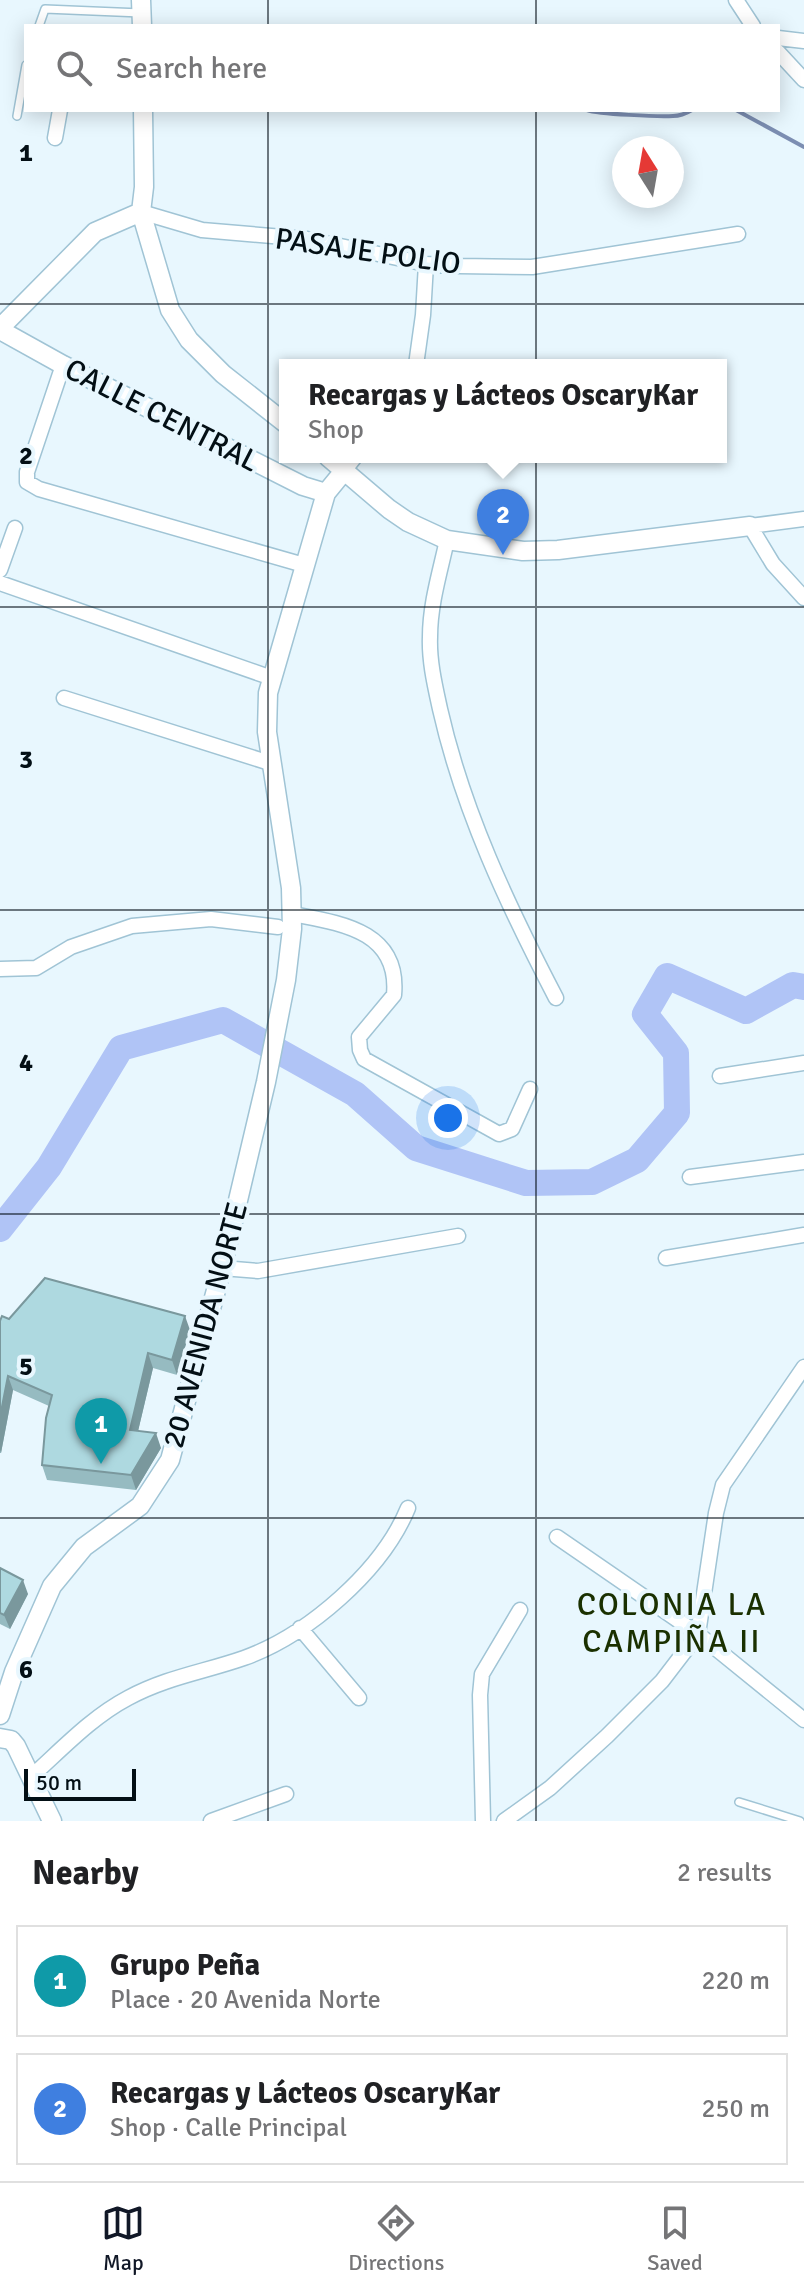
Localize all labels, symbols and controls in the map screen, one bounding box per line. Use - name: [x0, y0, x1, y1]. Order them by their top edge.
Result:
- search box: [24, 24, 780, 112]
- icon: search: [52, 46, 96, 90]
- text: Search here: [116, 50, 267, 87]
- north arrow: [612, 136, 684, 208]
- text: 1: [19, 137, 33, 169]
- street label: PASAJE POLIO: [273, 220, 463, 283]
- street label: CALLE CENTRAL: [59, 351, 265, 480]
- popup: [279, 359, 727, 463]
- text: Recargas y Lácteos OscaryKar: [308, 377, 698, 414]
- text: Shop: [308, 414, 364, 446]
- text: 2: [19, 440, 33, 472]
- pin: 2: [477, 489, 529, 555]
- text: 3: [19, 744, 33, 776]
- text: 4: [19, 1047, 33, 1079]
- your location: [428, 1098, 468, 1138]
- street label: 20 AVENIDA NORTE: [155, 1198, 256, 1452]
- text: 5: [19, 1351, 33, 1383]
- pin: 1: [75, 1398, 127, 1464]
- district label: COLONIA LA CAMPIÑA II: [577, 1585, 767, 1661]
- text: 6: [19, 1654, 33, 1686]
- scale bar: [24, 1765, 136, 1801]
- text: 50 m: [36, 1769, 82, 1796]
- text: Nearby: [32, 1852, 139, 1894]
- text: 2 results: [677, 1857, 772, 1889]
- text: Grupo Peña: [110, 1947, 260, 1984]
- text: 1: [53, 1965, 67, 1997]
- text: 220 m: [701, 1965, 770, 1997]
- text: Place · 20 Avenida Norte: [110, 1984, 381, 2016]
- text: Recargas y Lácteos OscaryKar: [110, 2075, 500, 2112]
- text: 2: [53, 2093, 67, 2125]
- text: 250 m: [701, 2093, 770, 2125]
- text: Shop · Calle Principal: [110, 2112, 347, 2144]
- tab: Map: [101, 2201, 145, 2276]
- tab: Directions: [348, 2201, 444, 2276]
- tab: Saved: [647, 2201, 703, 2276]

